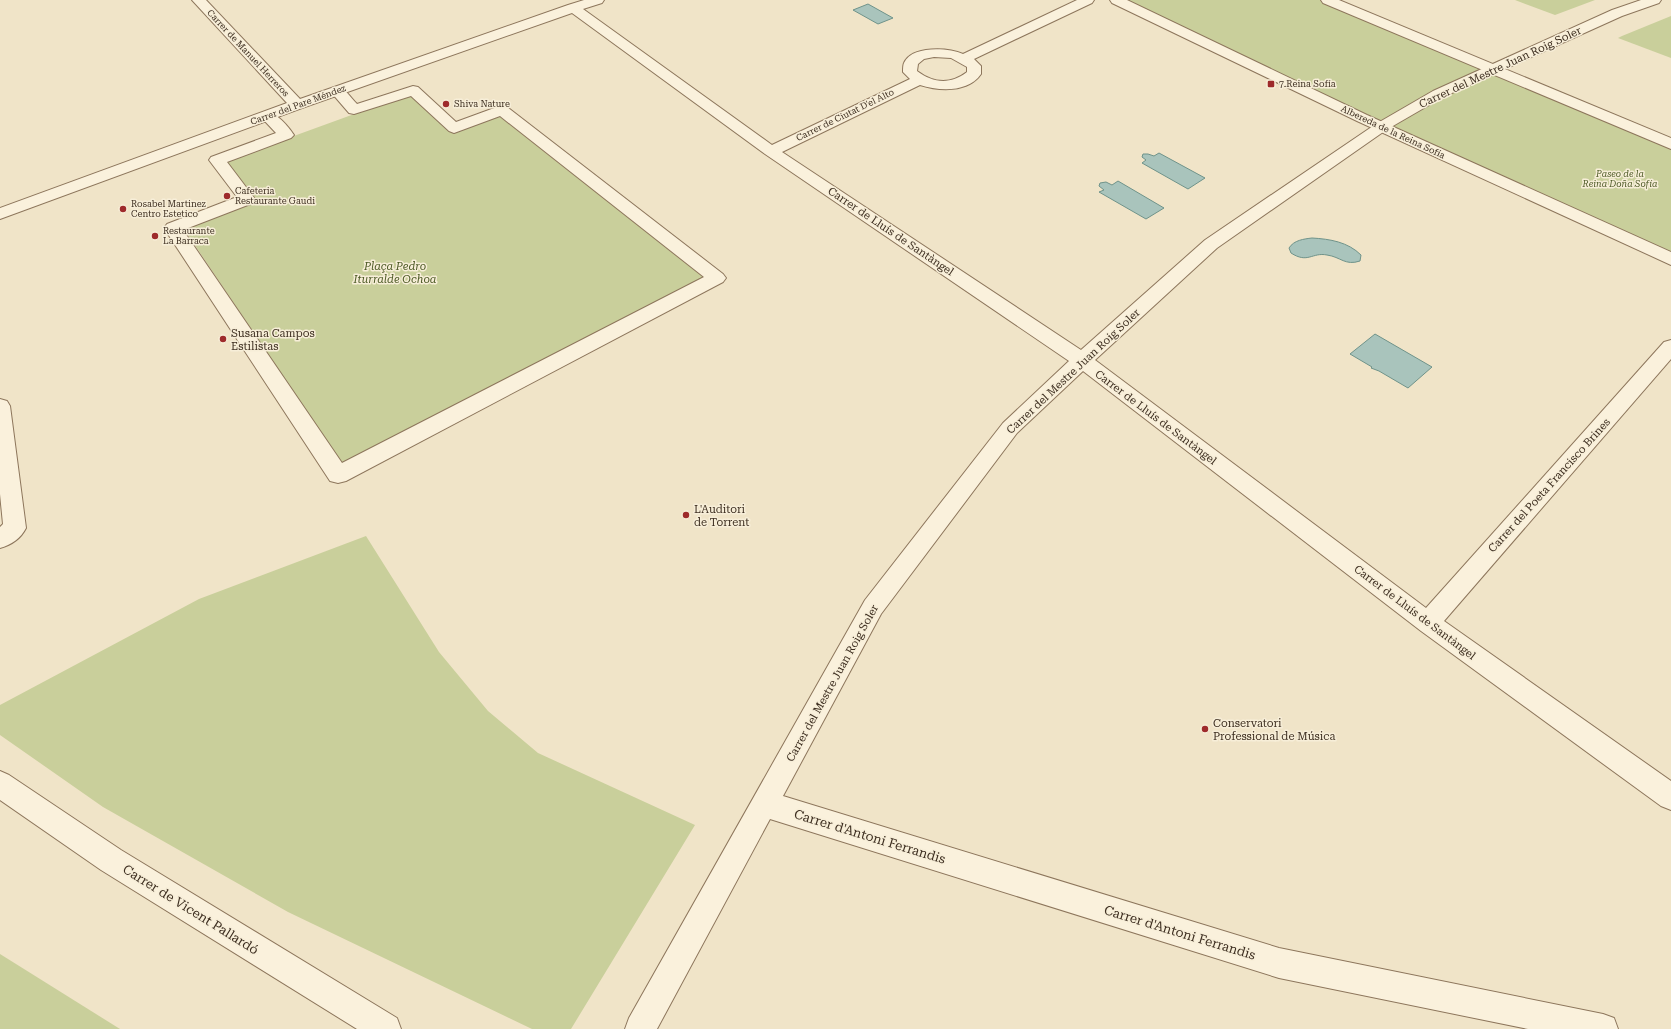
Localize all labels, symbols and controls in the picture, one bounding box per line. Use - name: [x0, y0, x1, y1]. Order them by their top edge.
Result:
- street label: Carrer de Manuel Herreros: [205, 7, 291, 99]
- street label: Carrer del Mestre Juan Roig Soler: [1417, 24, 1584, 111]
- marker: 7.Reina Sofía: [1266, 79, 1276, 89]
- place label: 7.Reina Sofía: [1279, 79, 1336, 89]
- street label: Carrer del Pare Méndez: [249, 83, 348, 127]
- street label: Carrer de Ciutat D'el Alto: [795, 87, 896, 143]
- marker: Shiva Nature: [441, 99, 451, 109]
- place label: Shiva Nature: [454, 99, 510, 109]
- street label: Albereda de la Reina Sofía: [1339, 103, 1447, 161]
- park label: Paseo de la Reina Doña Sofía: [1582, 169, 1658, 189]
- street label: Carrer de Lluís de Santàngel: [825, 184, 957, 279]
- place label: Cafeteria Restaurante Gaudi: [235, 186, 315, 206]
- marker: Cafeteria Restaurante Gaudi: [222, 191, 232, 201]
- place label: Rosabel Martinez Centro Estetico: [131, 199, 207, 219]
- marker: Rosabel Martinez Centro Estetico: [118, 204, 128, 214]
- place label: Restaurante La Barraca: [163, 226, 215, 246]
- marker: Restaurante La Barraca: [150, 231, 160, 241]
- park label: Plaça Pedro Iturralde Ochoa: [353, 260, 437, 286]
- street label: Carrer del Mestre Juan Roig Soler: [1004, 306, 1143, 437]
- place label: Susana Campos Estilistas: [231, 327, 315, 353]
- marker: Susana Campos Estilistas: [218, 334, 228, 344]
- street label: Carrer de Lluís de Santàngel: [1092, 367, 1220, 468]
- street label: Carrer del Poeta Francisco Brines: [1486, 416, 1613, 555]
- place label: L'Auditori de Torrent: [694, 503, 749, 529]
- marker: L'Auditori de Torrent: [681, 510, 691, 520]
- street label: Carrer de Lluís de Santàngel: [1351, 562, 1479, 663]
- street label: Carrer del Mestre Juan Roig Soler: [784, 602, 881, 764]
- place label: Conservatori Professional de Música: [1213, 717, 1335, 743]
- marker: Conservatori Professional de Música: [1200, 724, 1210, 734]
- street label: Carrer d'Antoni Ferrandis: [792, 806, 947, 867]
- street label: Carrer de Vicent Pallardó: [120, 861, 261, 957]
- street label: Carrer d'Antoni Ferrandis: [1102, 902, 1257, 963]

